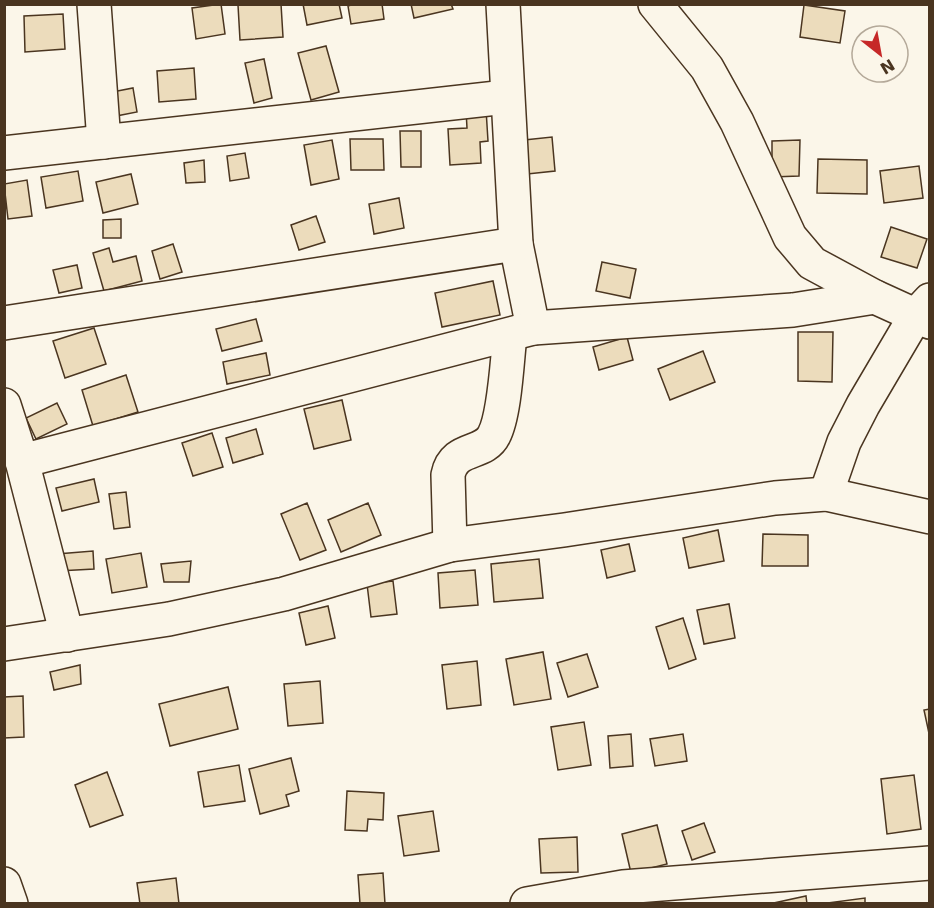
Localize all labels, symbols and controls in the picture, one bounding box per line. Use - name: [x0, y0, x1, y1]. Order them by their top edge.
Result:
- north arrow: [850, 24, 910, 84]
- text: N: [877, 55, 898, 78]

